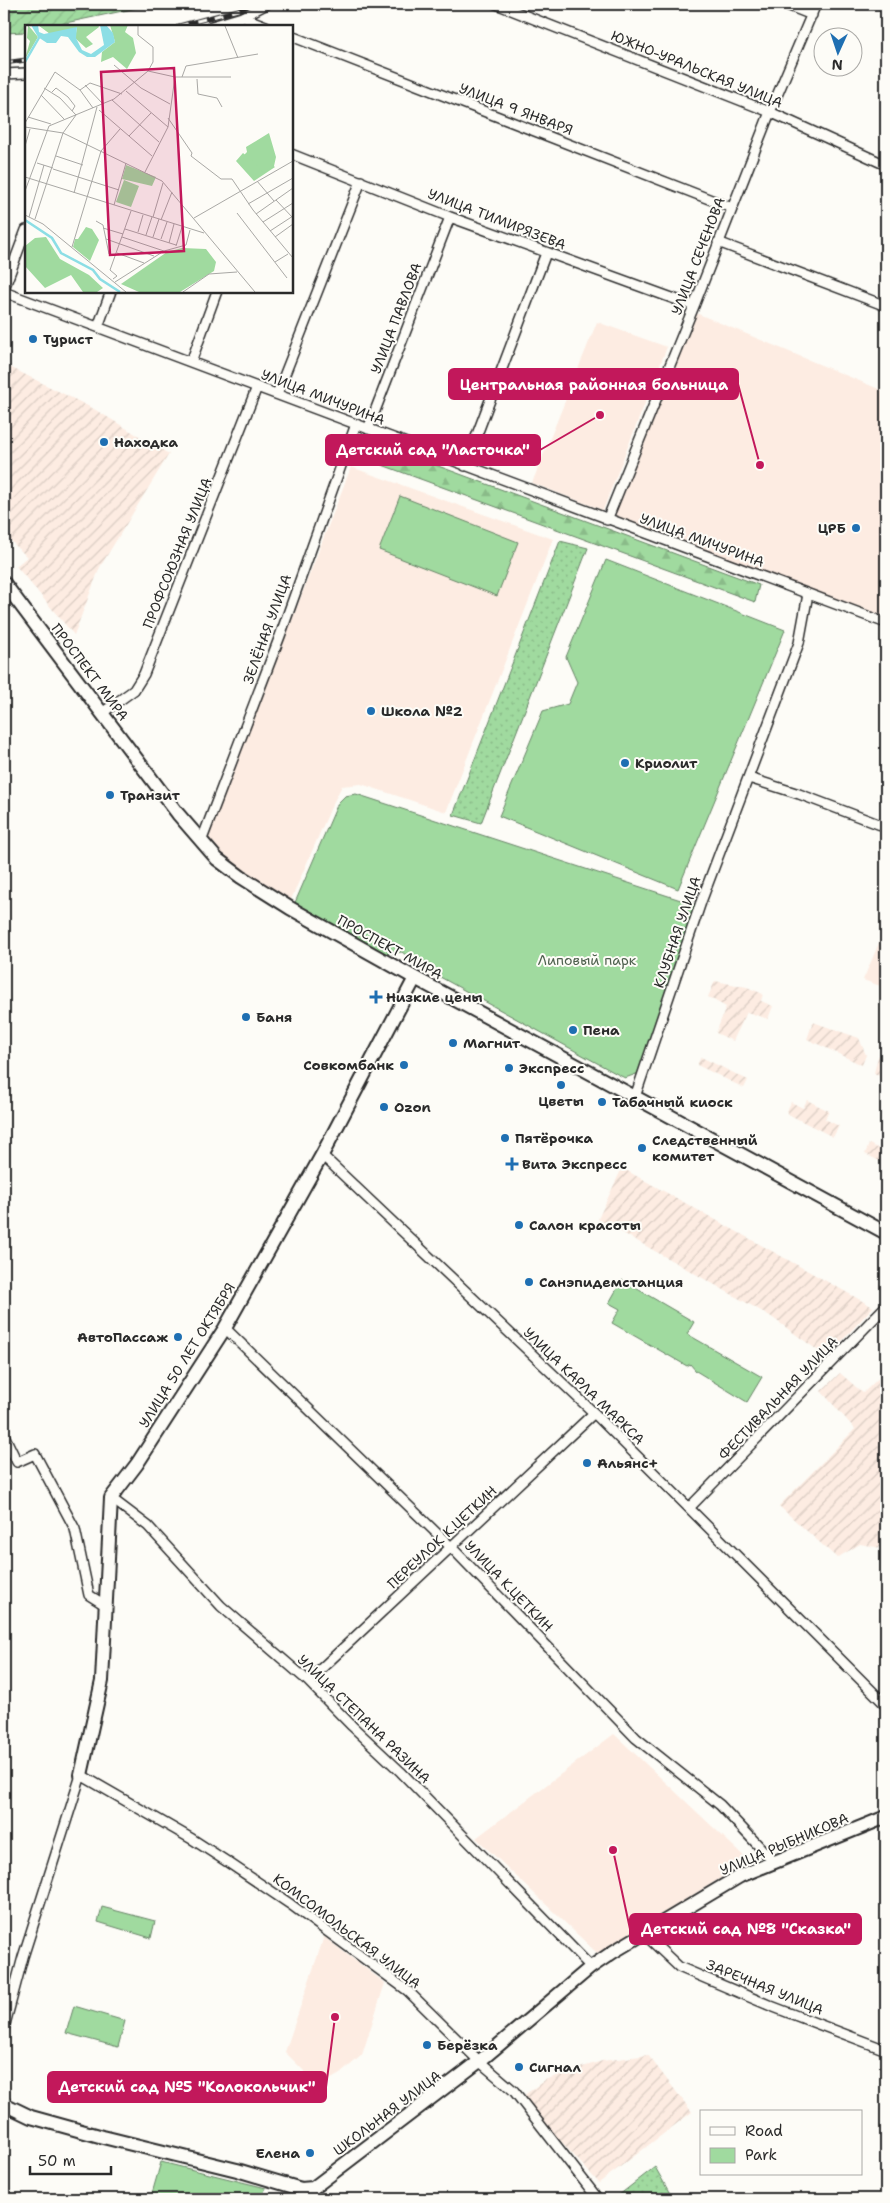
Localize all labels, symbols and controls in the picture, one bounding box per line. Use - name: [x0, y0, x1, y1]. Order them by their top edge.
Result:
- inset map: [25, 25, 292, 292]
- street label: ЮЖНО-УРАЛЬСКАЯ УЛИЦА: [609, 26, 785, 112]
- north arrow: [812, 28, 862, 78]
- text: N: [831, 56, 843, 74]
- street label: УЛИЦА 9 ЯНВАРЯ: [456, 79, 576, 139]
- street label: УЛИЦА ТИМИРЯЗЕВА: [425, 184, 569, 254]
- street label: УЛИЦА СЕЧЕНОВА: [667, 195, 729, 317]
- street label: УЛИЦА ПАВЛОВА: [367, 260, 425, 376]
- place label: Турист: [43, 330, 93, 348]
- marker: Турист: [27, 333, 39, 345]
- street label: УЛИЦА МИЧУРИНА: [259, 365, 387, 429]
- callout: Центральная районная больница: [449, 369, 738, 399]
- text: Центральная районная больница: [460, 375, 729, 395]
- place label: Находка: [114, 433, 179, 451]
- callout: Детский сад "Ласточка": [326, 435, 540, 465]
- marker: Находка: [98, 436, 110, 448]
- text: Детский сад "Ласточка": [336, 440, 530, 460]
- street label: ПРОФСОЮЗНАЯ УЛИЦА: [138, 475, 216, 631]
- street label: УЛИЦА МИЧУРИНА: [637, 509, 767, 571]
- place label: ЦРБ: [818, 519, 846, 537]
- marker: ЦРБ: [850, 522, 862, 534]
- street label: ЗЕЛЁНАЯ УЛИЦА: [239, 572, 295, 686]
- street label: ПРОСПЕКТ МИРА: [47, 620, 133, 724]
- place label: Школа №2: [381, 702, 463, 720]
- marker: Школа №2: [365, 705, 377, 717]
- place label: Криолит: [635, 754, 698, 772]
- marker: Криолит: [619, 757, 631, 769]
- place label: Транзит: [120, 786, 180, 804]
- marker: Транзит: [104, 789, 116, 801]
- street label: КЛУБНАЯ УЛИЦА: [649, 874, 705, 990]
- street label: ПРОСПЕКТ МИРА: [334, 911, 446, 983]
- park label: Липовый парк: [538, 951, 637, 969]
- place label: Низкие цены: [386, 988, 483, 1006]
- marker: Низкие цены: [370, 991, 382, 1003]
- place label: Баня: [256, 1008, 292, 1026]
- marker: Баня: [240, 1011, 252, 1023]
- place label: Пена: [583, 1021, 620, 1039]
- marker: Пена: [567, 1024, 579, 1036]
- place label: Магнит: [463, 1034, 521, 1052]
- marker: Магнит: [447, 1037, 459, 1049]
- place label: Совкомбанк: [303, 1056, 394, 1074]
- marker: Совкомбанк: [398, 1059, 410, 1071]
- place label: Экспресс: [519, 1059, 584, 1077]
- marker: Экспресс: [503, 1062, 515, 1074]
- marker: Цветы: [555, 1079, 567, 1091]
- place label: Цветы: [538, 1092, 584, 1110]
- place label: Табачный киоск: [612, 1093, 733, 1111]
- marker: Табачный киоск: [596, 1096, 608, 1108]
- place label: Ozon: [394, 1098, 431, 1116]
- marker: Ozon: [378, 1101, 390, 1113]
- place label: Пятёрочка: [515, 1129, 594, 1147]
- place label: Следственный комитет: [652, 1131, 758, 1165]
- marker: Пятёрочка: [499, 1132, 511, 1144]
- marker: Следственный комитет: [636, 1142, 648, 1154]
- place label: Вита Экспресс: [522, 1155, 627, 1173]
- marker: Вита Экспресс: [506, 1158, 518, 1170]
- place label: Салон красоты: [529, 1216, 641, 1234]
- marker: Салон красоты: [513, 1219, 525, 1231]
- place label: Санэпидемстанция: [539, 1273, 683, 1291]
- marker: Санэпидемстанция: [523, 1276, 535, 1288]
- street label: УЛИЦА 50 ЛЕТ ОКТЯБРЯ: [135, 1279, 239, 1431]
- street label: УЛИЦА КАРЛА МАРКСА: [520, 1323, 648, 1449]
- place label: АвтоПассаж: [77, 1328, 168, 1346]
- marker: АвтоПассаж: [172, 1331, 184, 1343]
- street label: ФЕСТИВАЛЬНАЯ УЛИЦА: [714, 1333, 842, 1463]
- place label: Альянс+: [597, 1454, 658, 1472]
- marker: Альянс+: [581, 1457, 593, 1469]
- street label: ПЕРЕУЛОК К.ЦЕТКИН: [383, 1482, 501, 1592]
- street label: УЛИЦА К.ЦЕТКИН: [461, 1537, 557, 1635]
- street label: УЛИЦА СТЕПАНА РАЗИНА: [294, 1651, 434, 1787]
- street label: УЛИЦА РЫБНИКОВА: [717, 1809, 851, 1879]
- street label: КОМСОМОЛЬСКАЯ УЛИЦА: [270, 1870, 424, 1992]
- callout: Детский сад №8 "Сказка": [630, 1914, 861, 1944]
- text: Детский сад №8 "Сказка": [641, 1919, 851, 1939]
- street label: ЗАРЕЧНАЯ УЛИЦА: [704, 1955, 826, 2019]
- place label: Берёзка: [437, 2036, 498, 2054]
- marker: Берёзка: [421, 2039, 433, 2051]
- place label: Сигнал: [529, 2058, 581, 2076]
- marker: Сигнал: [513, 2061, 525, 2073]
- street label: ШКОЛЬНАЯ УЛИЦА: [329, 2067, 445, 2159]
- callout: Детский сад №5 "Колокольчик": [48, 2072, 326, 2102]
- text: Детский сад №5 "Колокольчик": [58, 2077, 316, 2097]
- legend: [700, 2110, 862, 2176]
- text: Road: [745, 2121, 783, 2141]
- scale bar: [30, 2143, 111, 2175]
- place label: Елена: [255, 2144, 300, 2162]
- text: Park: [745, 2145, 777, 2165]
- marker: Елена: [304, 2147, 316, 2159]
- text: 50 m: [38, 2151, 76, 2171]

